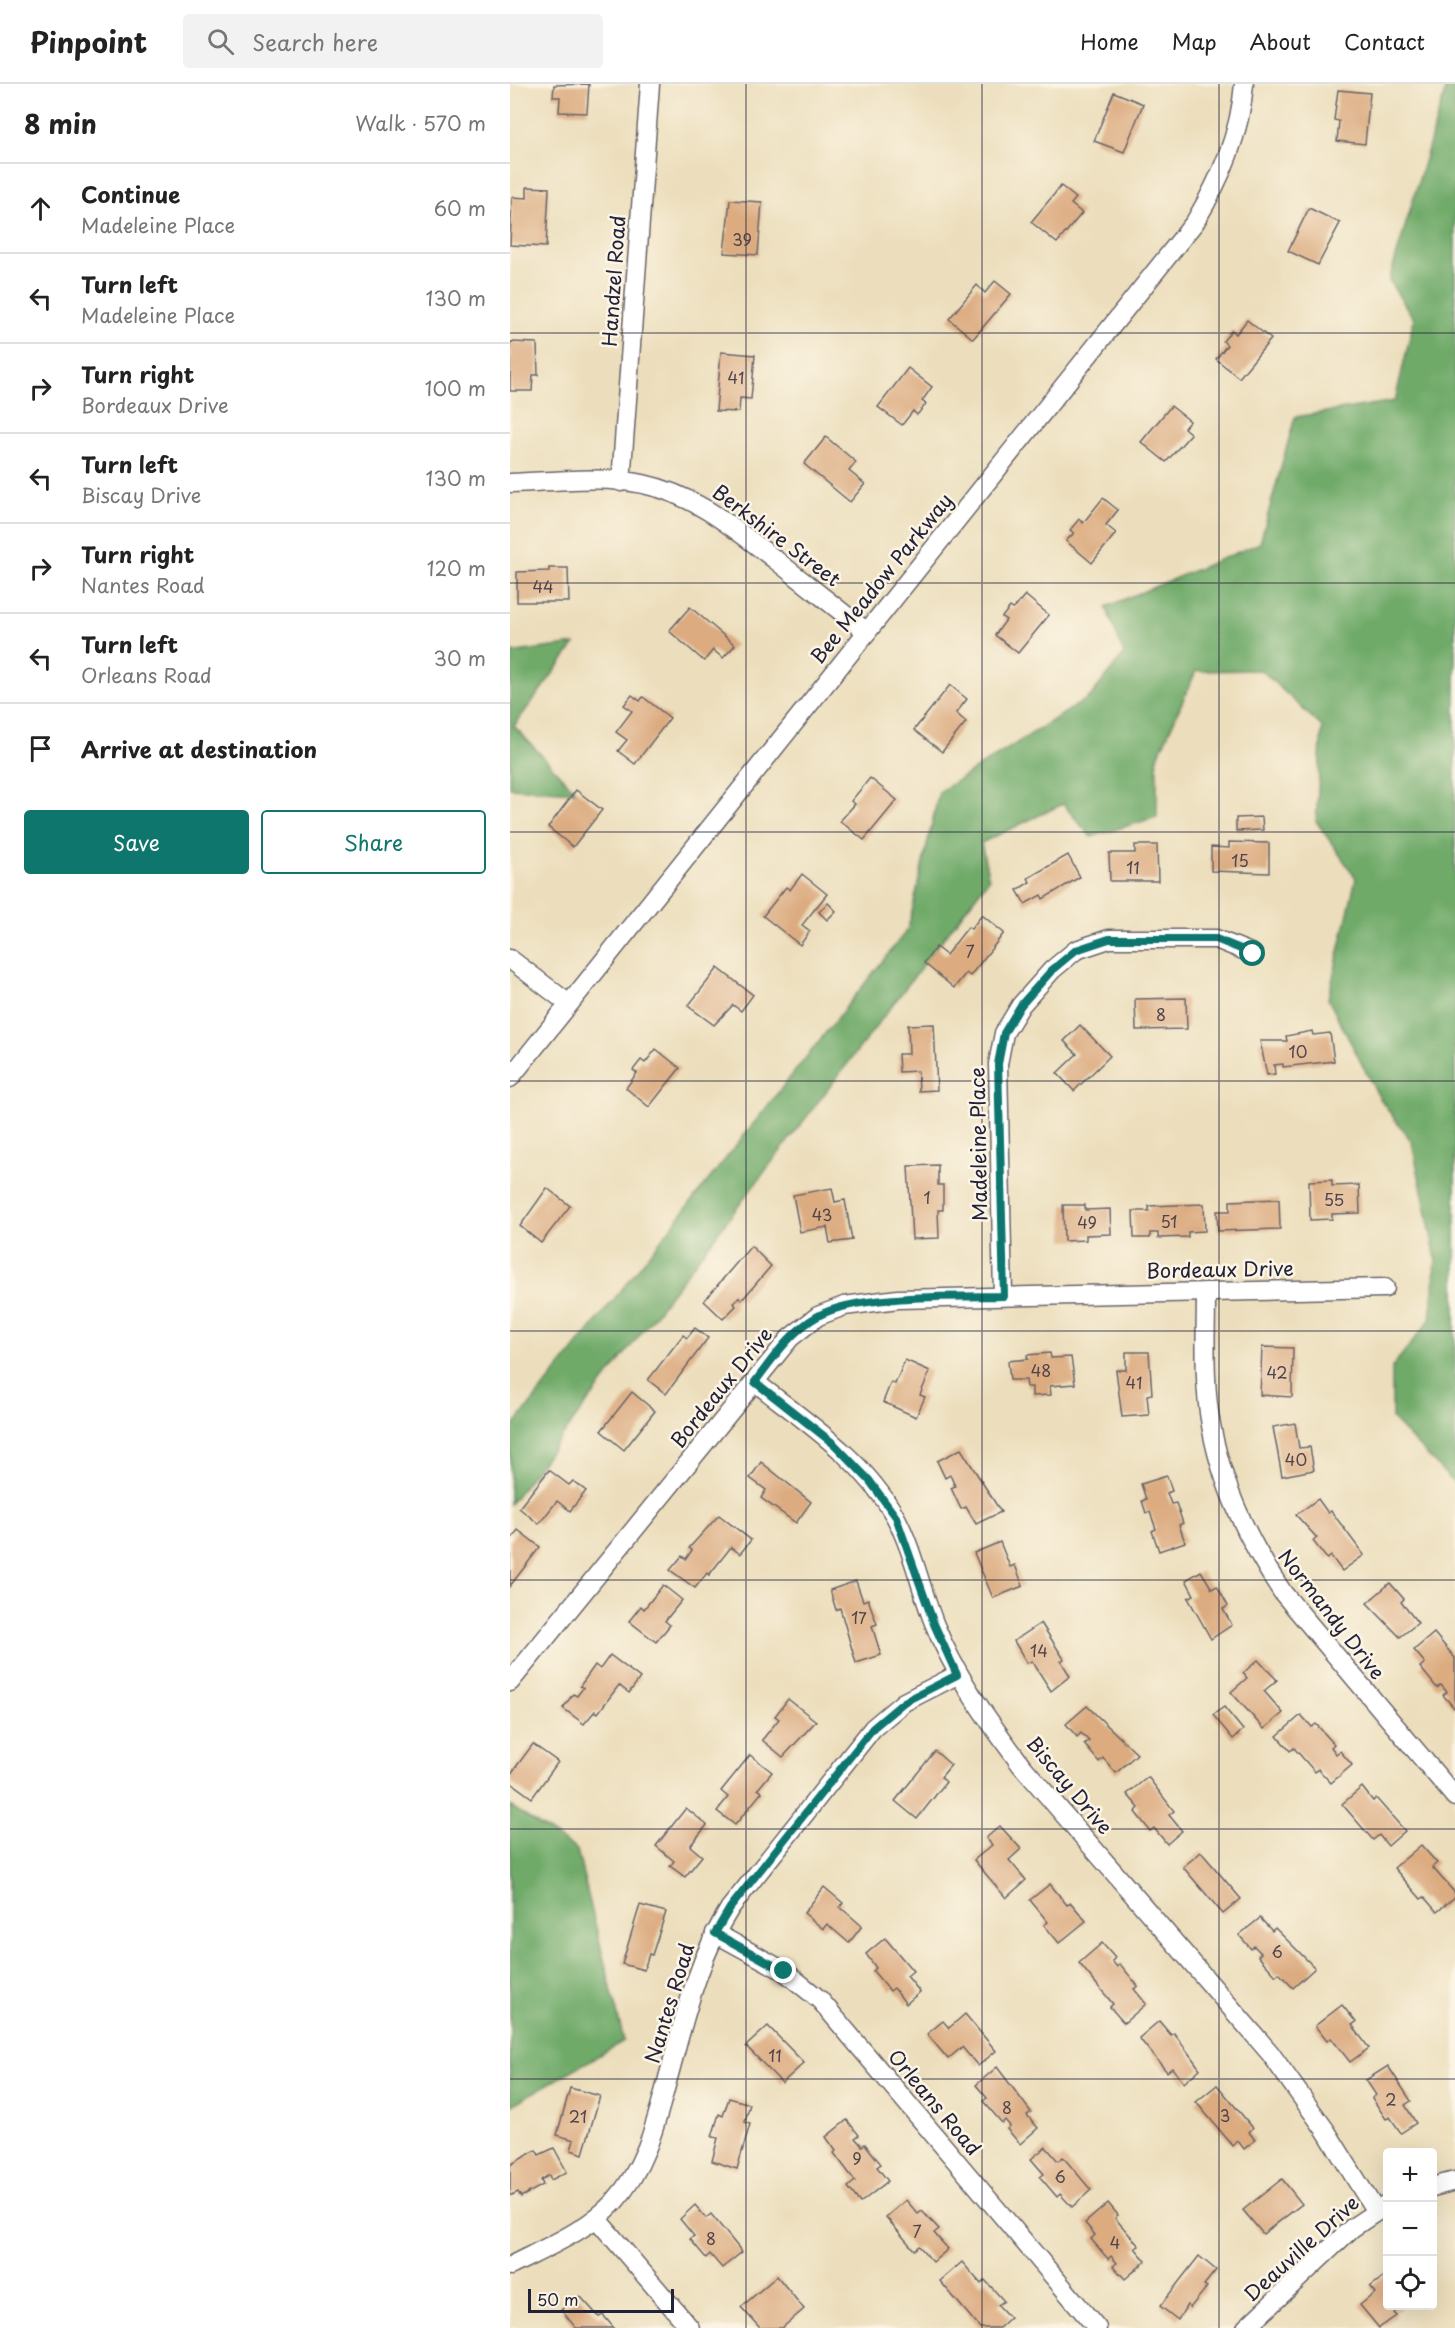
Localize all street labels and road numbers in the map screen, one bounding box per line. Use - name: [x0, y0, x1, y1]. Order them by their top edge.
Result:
- street label: Handzel Road: [593, 214, 633, 348]
- street label: Berkshire Street: [707, 477, 847, 593]
- street label: Bee Meadow Parkway: [803, 486, 959, 670]
- street label: Madeleine Place: [962, 1067, 994, 1221]
- street label: Bordeaux Drive: [1146, 1253, 1294, 1285]
- street label: Bordeaux Drive: [663, 1320, 779, 1454]
- street label: Normandy Drive: [1271, 1542, 1393, 1686]
- street label: Biscay Drive: [1020, 1729, 1120, 1841]
- street label: Nantes Road: [637, 1939, 701, 2067]
- street label: Orleans Road: [881, 2042, 989, 2162]
- street label: Deauville Drive: [1237, 2188, 1365, 2308]

